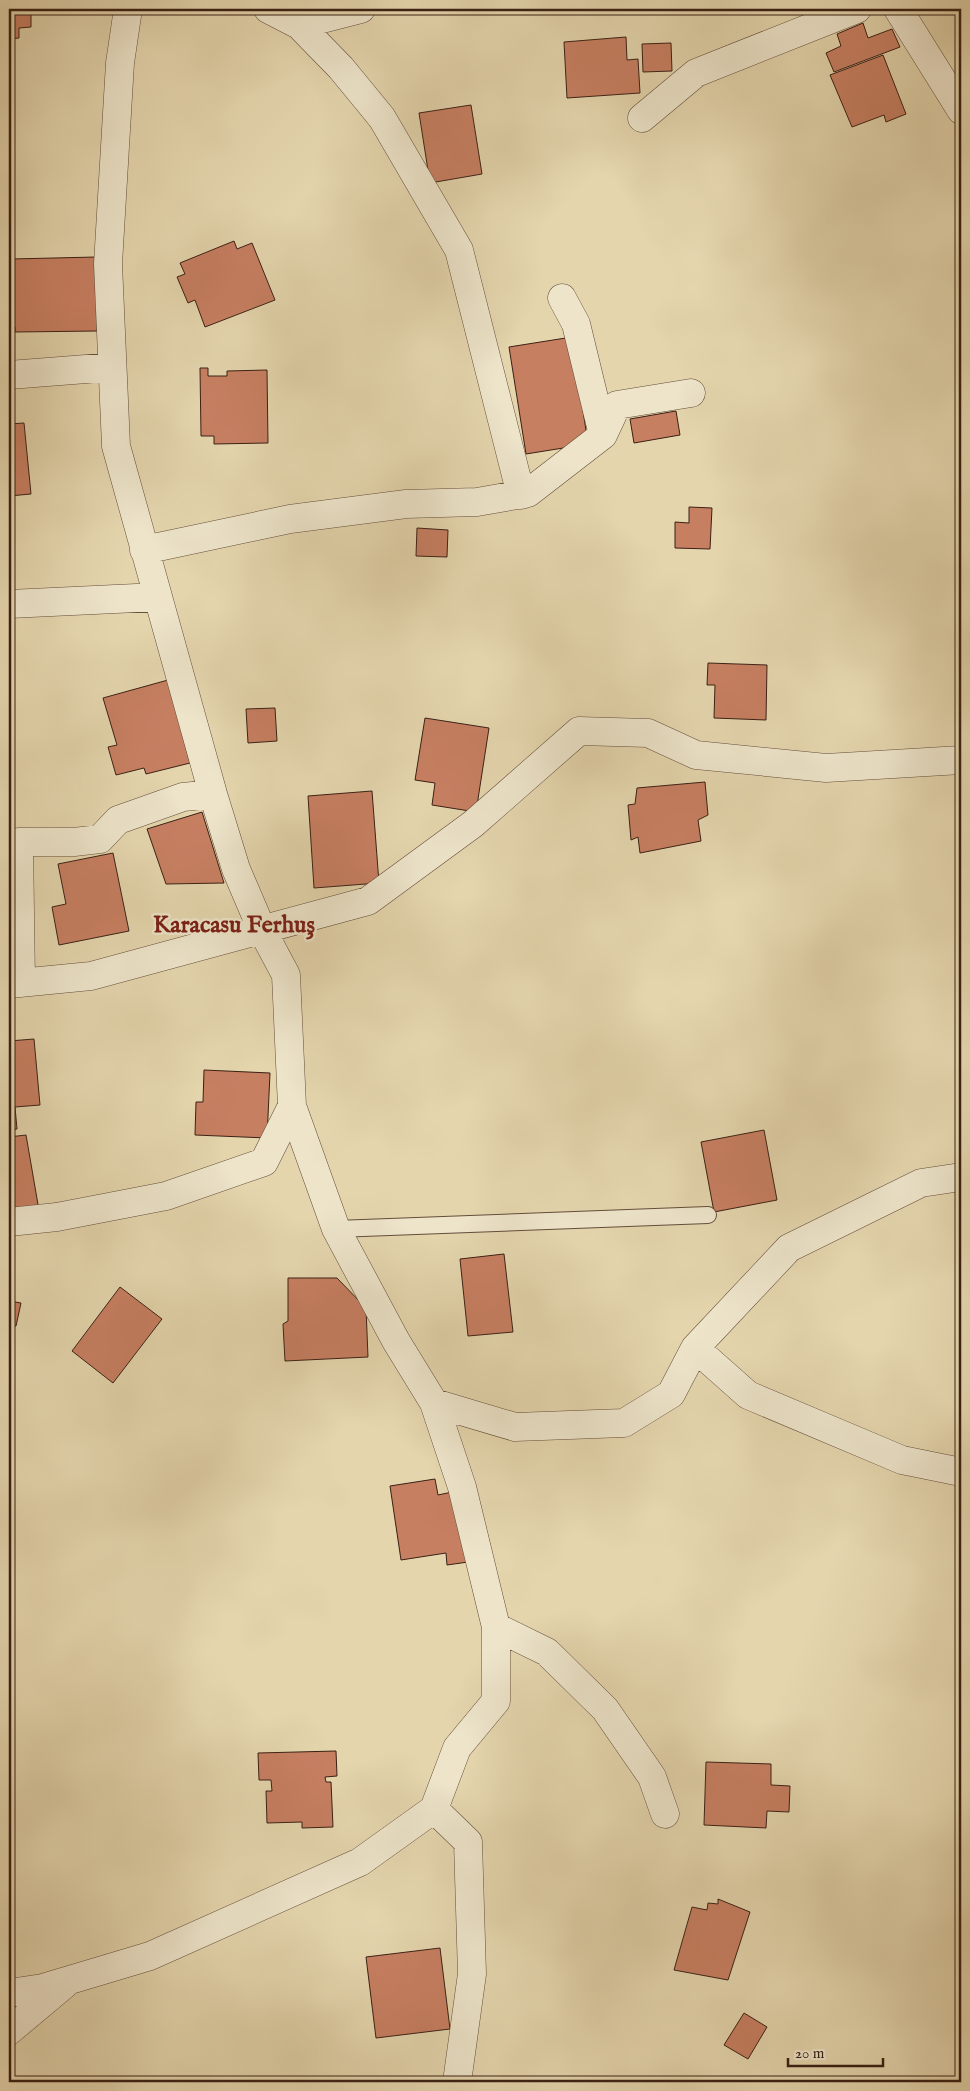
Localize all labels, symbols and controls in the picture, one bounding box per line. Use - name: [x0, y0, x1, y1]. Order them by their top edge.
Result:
- district label: Karacasu Ferhuş: [153, 910, 316, 941]
- scale bar: [788, 2036, 882, 2068]
- text: 20 m: [795, 2044, 825, 2063]

